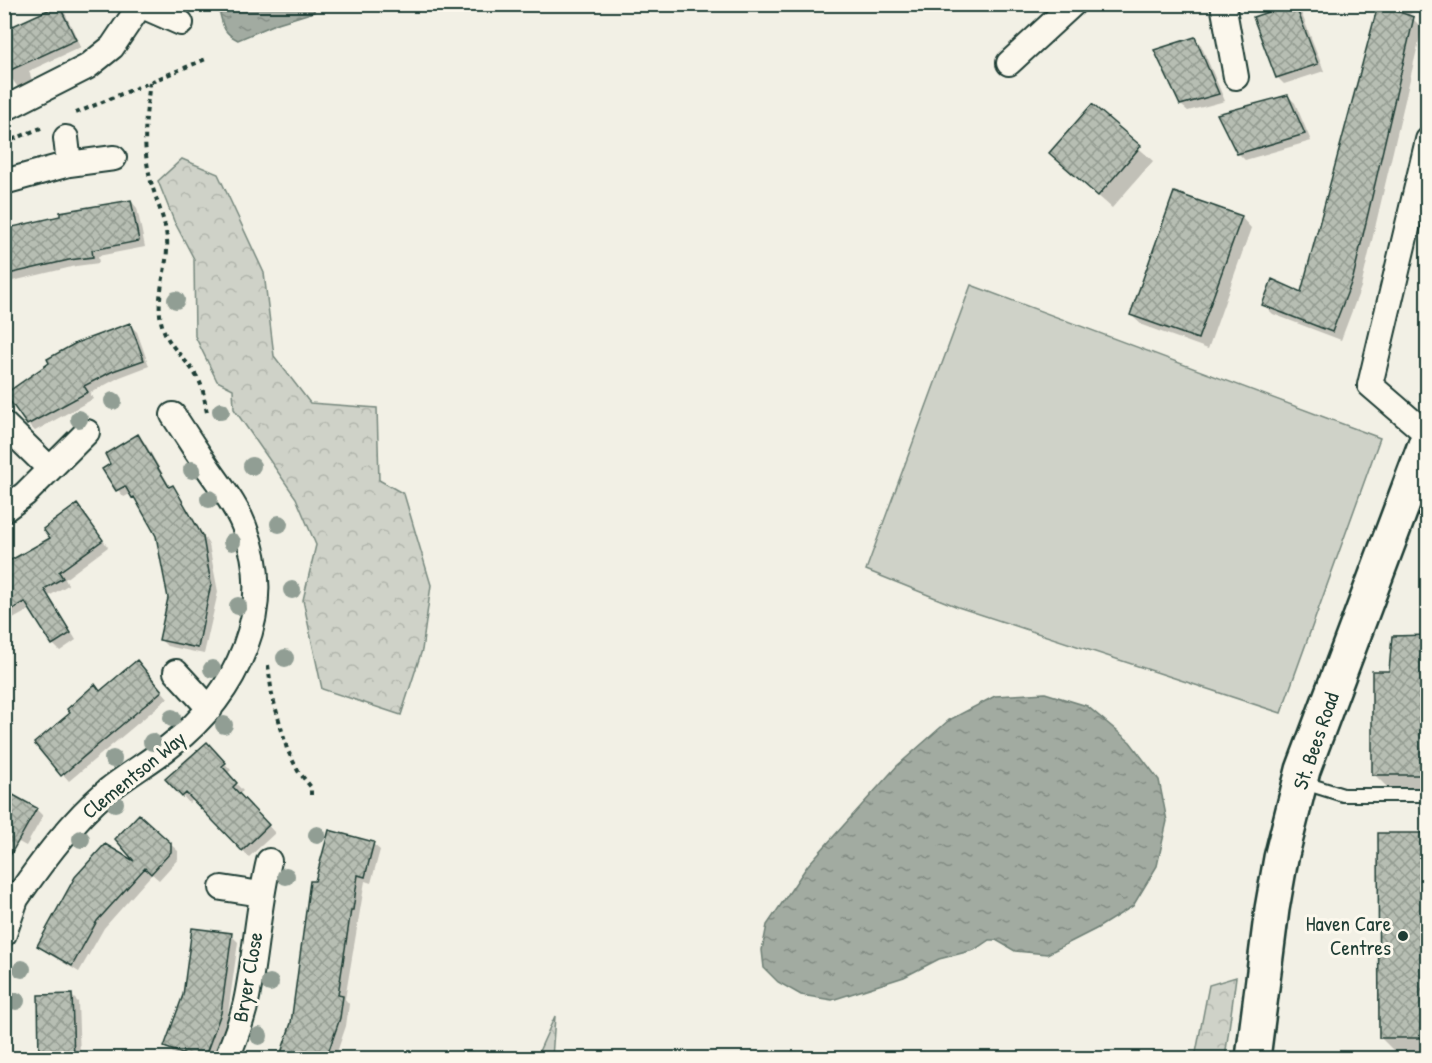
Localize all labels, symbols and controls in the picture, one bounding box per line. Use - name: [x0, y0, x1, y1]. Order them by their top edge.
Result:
- street label: St. Bees Road: [1285, 688, 1346, 793]
- street label: Clementson Way: [76, 724, 192, 825]
- place label: Haven Care Centres: [1306, 909, 1391, 962]
- marker: Haven Care Centres: [1396, 929, 1410, 943]
- street label: Bryer Close: [225, 930, 270, 1024]

